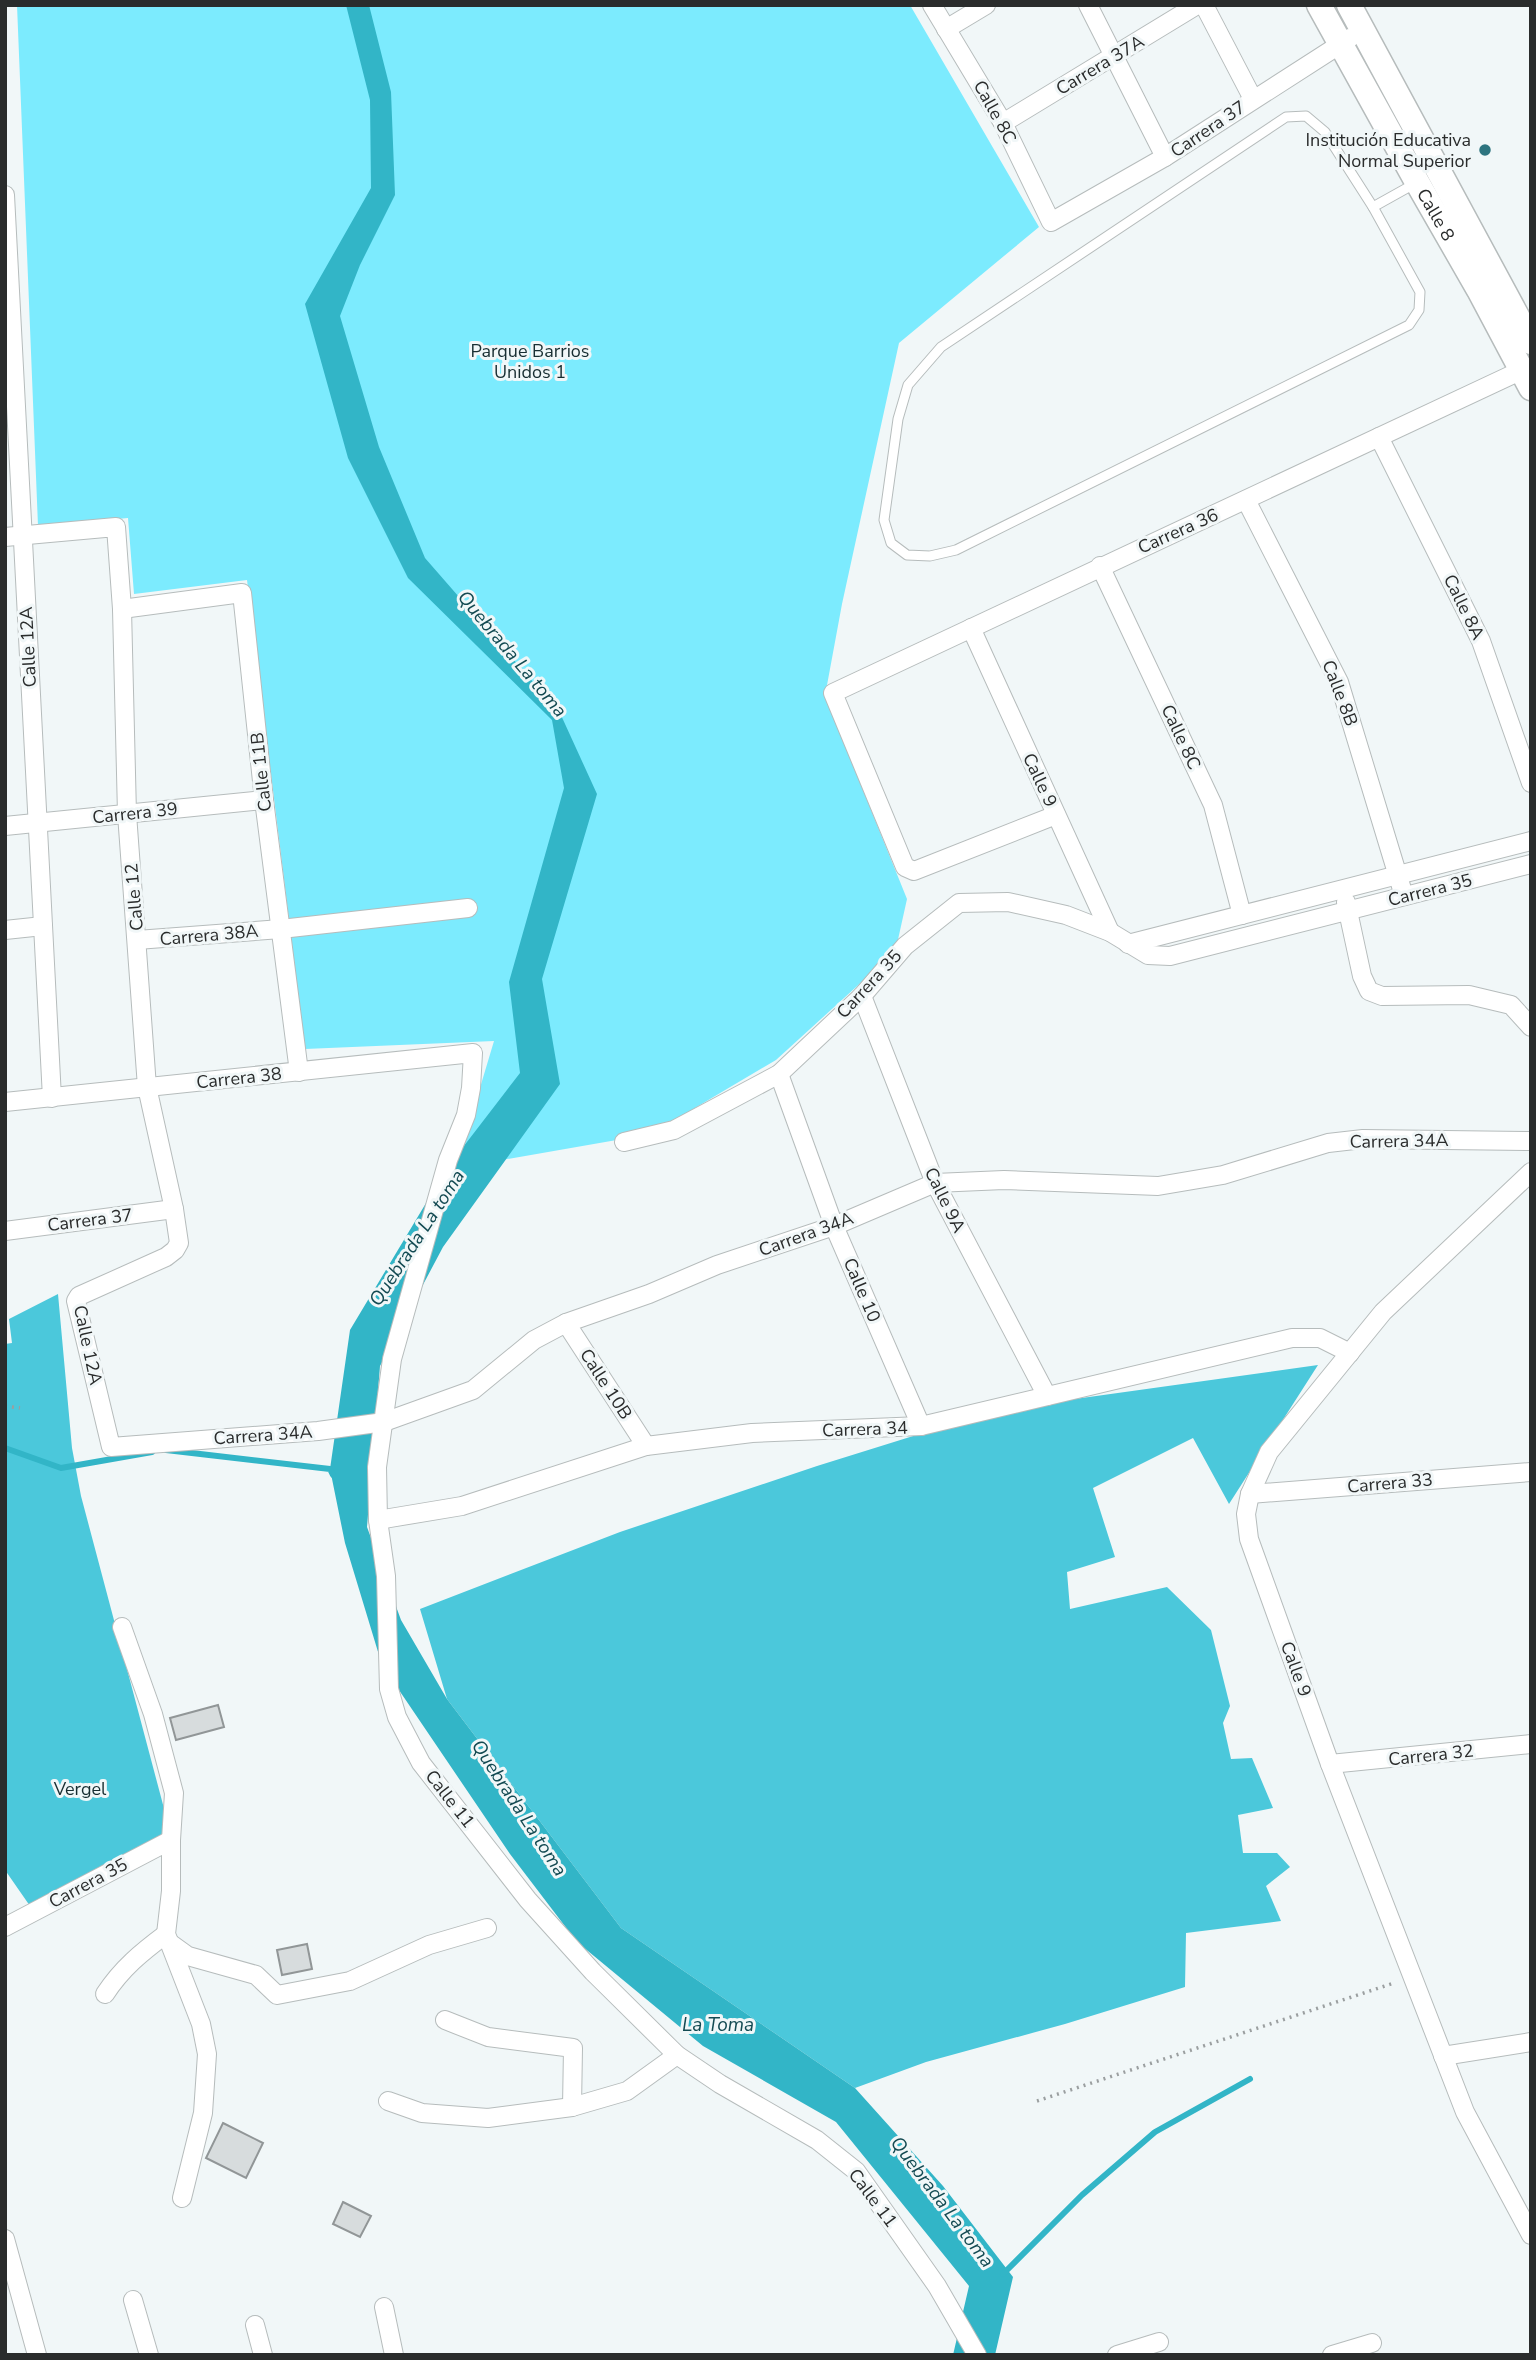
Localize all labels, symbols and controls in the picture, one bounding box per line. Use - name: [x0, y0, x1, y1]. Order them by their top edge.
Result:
- street label: Carrera 37A: [1051, 29, 1149, 101]
- street label: Calle 8C: [968, 76, 1022, 148]
- street label: Carrera 37: [1166, 95, 1250, 163]
- place label: Institución Educativa Normal Superior: [1305, 128, 1472, 173]
- marker: Institución Educativa Normal Superior: [1477, 142, 1493, 158]
- street label: Calle 8: [1411, 184, 1460, 245]
- park label: Parque Barrios Unidos 1: [470, 339, 590, 384]
- street label: Carrera 36: [1134, 503, 1222, 559]
- street label: Calle 8A: [1438, 570, 1490, 644]
- water label: Quebrada La toma: [451, 585, 573, 723]
- street label: Calle 12A: [14, 606, 42, 688]
- street label: Calle 8B: [1316, 656, 1364, 730]
- street label: Calle 8C: [1156, 701, 1206, 773]
- street label: Calle 11B: [245, 731, 277, 813]
- street label: Calle 9: [1017, 749, 1063, 811]
- street label: Carrera 39: [91, 797, 179, 829]
- street label: Calle 12: [119, 862, 149, 932]
- street label: Carrera 35: [1385, 868, 1475, 912]
- street label: Carrera 38A: [159, 919, 259, 951]
- street label: Carrera 35: [831, 944, 907, 1024]
- street label: Carrera 38: [195, 1062, 283, 1094]
- street label: Carrera 34A: [1349, 1128, 1449, 1154]
- street label: Calle 9A: [919, 1163, 971, 1237]
- water label: Quebrada La toma: [363, 1165, 471, 1311]
- street label: Carrera 37: [46, 1203, 134, 1237]
- street label: Carrera 34A: [755, 1206, 857, 1262]
- street label: Calle 10: [838, 1254, 886, 1326]
- street label: Calle 12A: [68, 1303, 108, 1387]
- street label: Calle 10B: [574, 1344, 638, 1424]
- street label: Carrera 34: [822, 1416, 909, 1442]
- street label: Carrera 34A: [213, 1420, 313, 1450]
- street label: Carrera 33: [1346, 1467, 1434, 1499]
- street label: Calle 9: [1275, 1638, 1317, 1700]
- water label: Quebrada La toma: [465, 1735, 573, 1881]
- street label: Carrera 32: [1387, 1739, 1475, 1771]
- street label: Calle 11: [420, 1765, 480, 1833]
- park label: Vergel: [53, 1777, 107, 1801]
- street label: Carrera 35: [44, 1852, 132, 1914]
- water label: La Toma: [682, 2012, 754, 2038]
- water label: Quebrada La toma: [884, 2131, 1000, 2273]
- street label: Calle 11: [843, 2164, 903, 2232]

